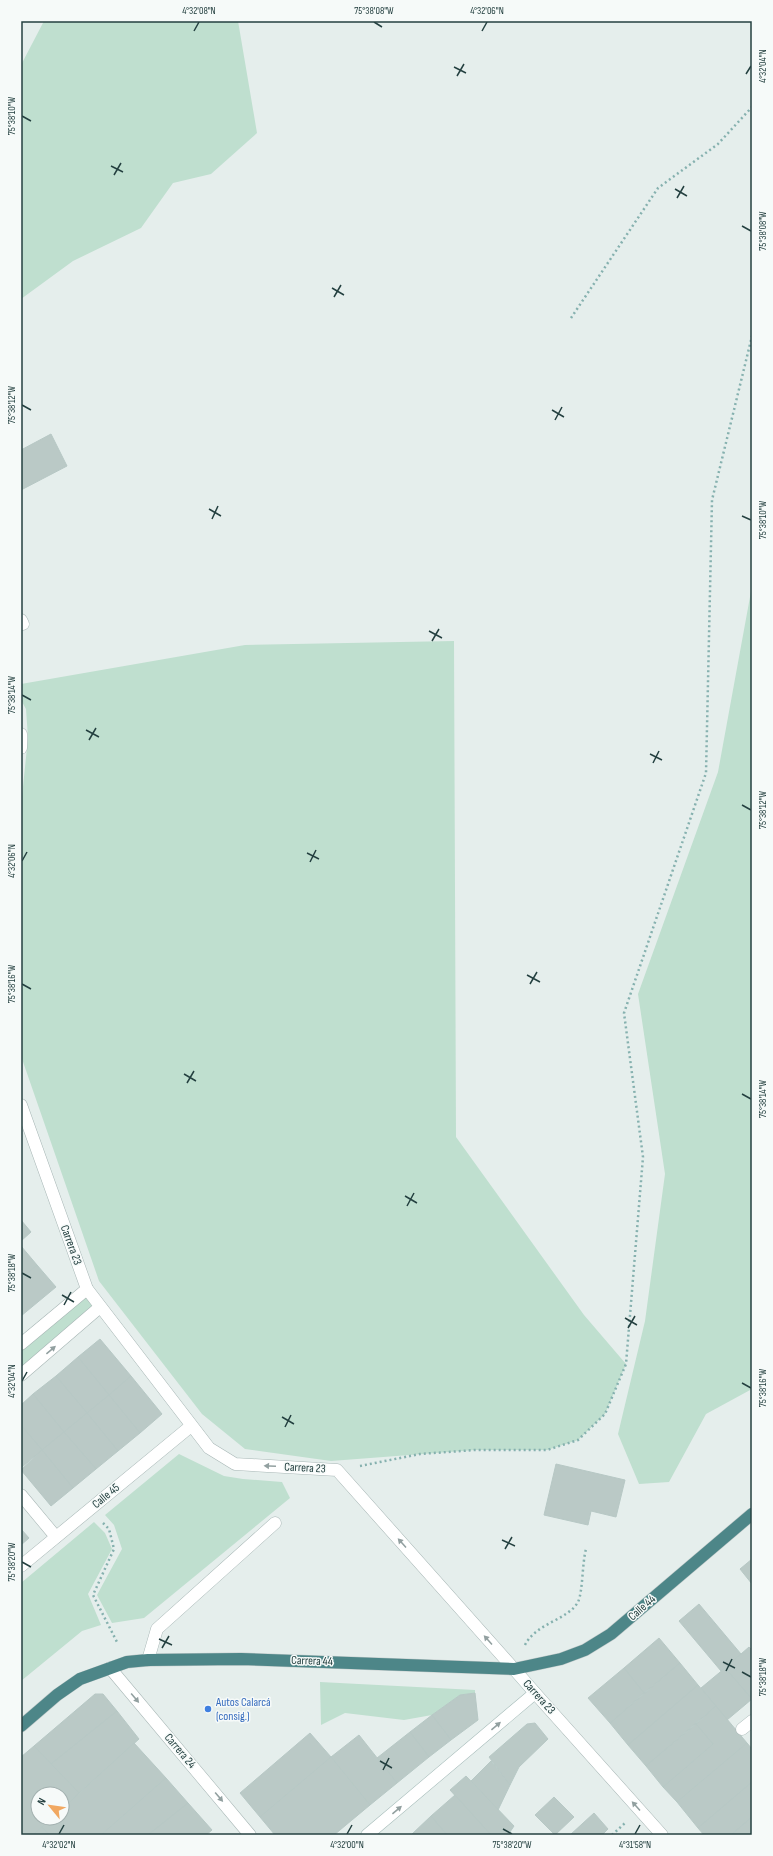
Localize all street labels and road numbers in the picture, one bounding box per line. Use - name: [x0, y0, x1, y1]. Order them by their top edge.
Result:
- street label: Carrera 23: [57, 1223, 85, 1267]
- street label: Carrera 23: [284, 1459, 326, 1477]
- street label: Calle 45: [89, 1480, 123, 1512]
- street label: Calle 44: [625, 1592, 659, 1624]
- street label: Carrera 44: [291, 1653, 333, 1669]
- street label: Carrera 23: [520, 1677, 558, 1717]
- street label: Carrera 24: [161, 1730, 199, 1772]

